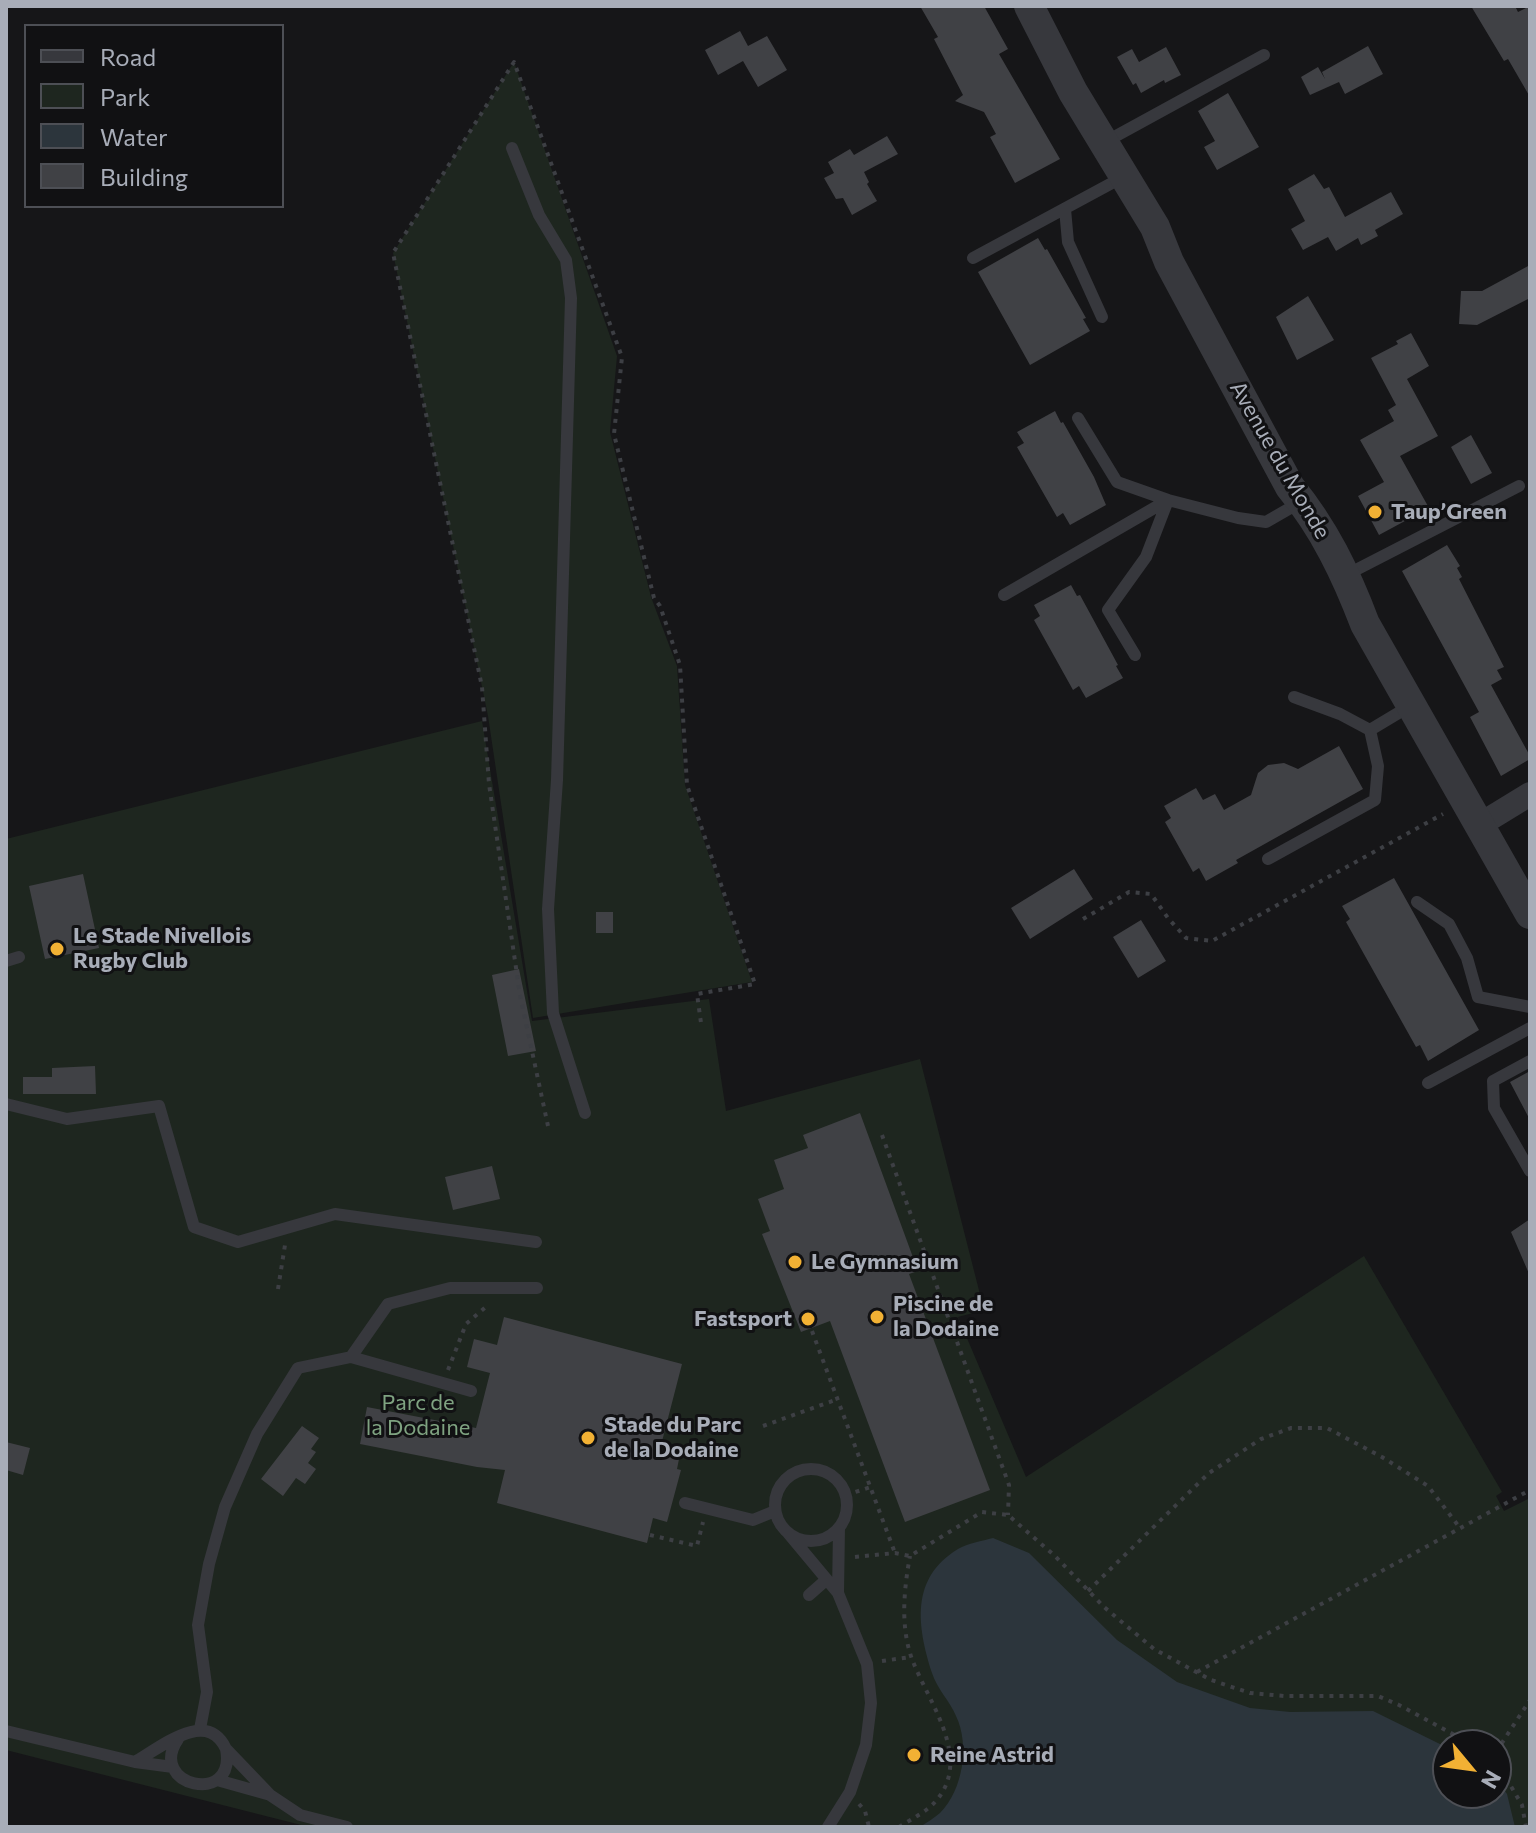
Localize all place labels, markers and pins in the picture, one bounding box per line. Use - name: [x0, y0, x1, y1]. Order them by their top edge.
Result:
- place label: Taup’Green: [1391, 499, 1507, 525]
- marker: Taup’Green: [1366, 503, 1384, 521]
- place label: Le Stade Nivellois Rugby Club: [73, 923, 251, 974]
- marker: Le Stade Nivellois Rugby Club: [48, 940, 66, 958]
- place label: Le Gymnasium: [811, 1249, 959, 1275]
- marker: Le Gymnasium: [786, 1253, 804, 1271]
- place label: Piscine de la Dodaine: [893, 1291, 999, 1342]
- place label: Fastsport: [694, 1306, 792, 1332]
- marker: Piscine de la Dodaine: [868, 1308, 886, 1326]
- marker: Fastsport: [799, 1310, 817, 1328]
- place label: Stade du Parc de la Dodaine: [604, 1412, 741, 1464]
- marker: Stade du Parc de la Dodaine: [579, 1429, 597, 1447]
- place label: Reine Astrid: [930, 1742, 1054, 1768]
- marker: Reine Astrid: [905, 1746, 923, 1764]

